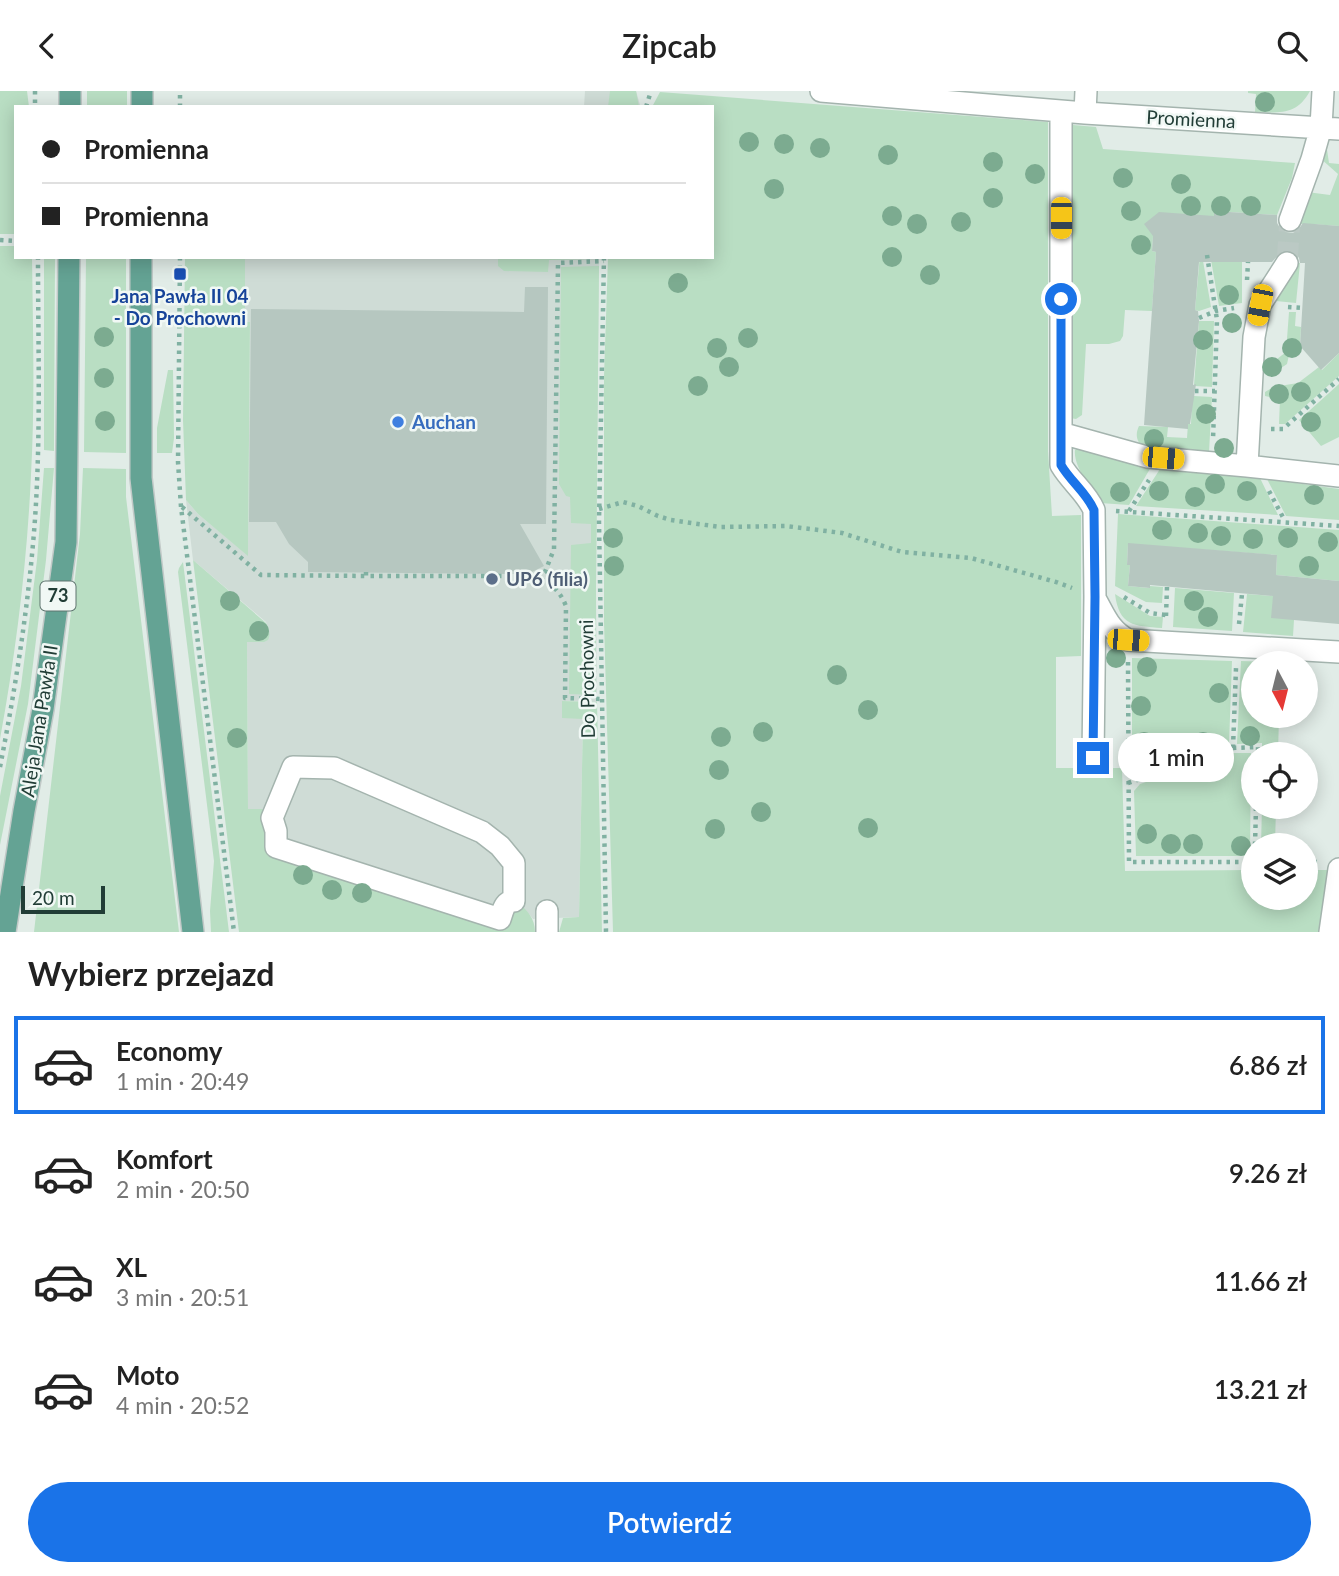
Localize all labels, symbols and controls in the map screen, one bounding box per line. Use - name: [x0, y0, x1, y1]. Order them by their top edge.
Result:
- text: Zipcab: [622, 26, 717, 65]
- icon: back: [28, 27, 66, 65]
- icon: search: [1273, 27, 1311, 65]
- street label: Promienna: [1146, 105, 1236, 132]
- text: Promienna: [84, 133, 209, 165]
- car: [1051, 197, 1072, 239]
- text: Promienna: [84, 200, 209, 232]
- marker: Jana Pawła II 04 - Do Prochowni: [172, 266, 188, 282]
- car: [1246, 282, 1275, 328]
- route start: [1045, 283, 1077, 315]
- place label: Jana Pawła II 04 - Do Prochowni: [111, 284, 249, 329]
- place label: Auchan: [411, 410, 476, 433]
- marker: Auchan: [390, 414, 406, 430]
- car: [1142, 446, 1185, 470]
- place label: UP6 (filia): [506, 567, 588, 590]
- marker: UP6 (filia): [484, 571, 500, 587]
- road number: 73: [41, 581, 76, 611]
- street label: Do Prochowni: [574, 619, 599, 739]
- car: [1107, 628, 1150, 652]
- street label: Aleja Jana Pawła II: [15, 643, 62, 799]
- north arrow: [1241, 651, 1318, 728]
- map controls: [1241, 651, 1318, 910]
- callout: 1 min: [1118, 733, 1233, 783]
- route end: [1077, 742, 1109, 774]
- button: locate: [1241, 742, 1318, 819]
- text: 1 min: [1148, 743, 1204, 771]
- button: layers: [1241, 833, 1318, 910]
- scale bar: [21, 883, 105, 915]
- text: 20 m: [32, 886, 75, 909]
- text: Wybierz przejazd: [28, 954, 274, 993]
- icon: car: [32, 1034, 95, 1097]
- text: Economy: [116, 1035, 222, 1067]
- text: 6.86 zł: [1229, 1049, 1307, 1081]
- text: 1 min · 20:49: [116, 1067, 249, 1095]
- icon: car: [32, 1142, 95, 1205]
- text: Komfort: [116, 1143, 213, 1175]
- text: 9.26 zł: [1229, 1157, 1307, 1189]
- text: 2 min · 20:50: [116, 1175, 249, 1203]
- icon: car: [32, 1250, 95, 1313]
- text: XL: [116, 1251, 147, 1283]
- text: 11.66 zł: [1214, 1265, 1307, 1297]
- text: 3 min · 20:51: [116, 1283, 249, 1311]
- icon: car: [32, 1358, 95, 1421]
- text: Moto: [116, 1359, 179, 1391]
- text: 13.21 zł: [1214, 1373, 1307, 1405]
- text: 4 min · 20:52: [116, 1391, 249, 1419]
- button: Potwierdź: [28, 1482, 1311, 1562]

